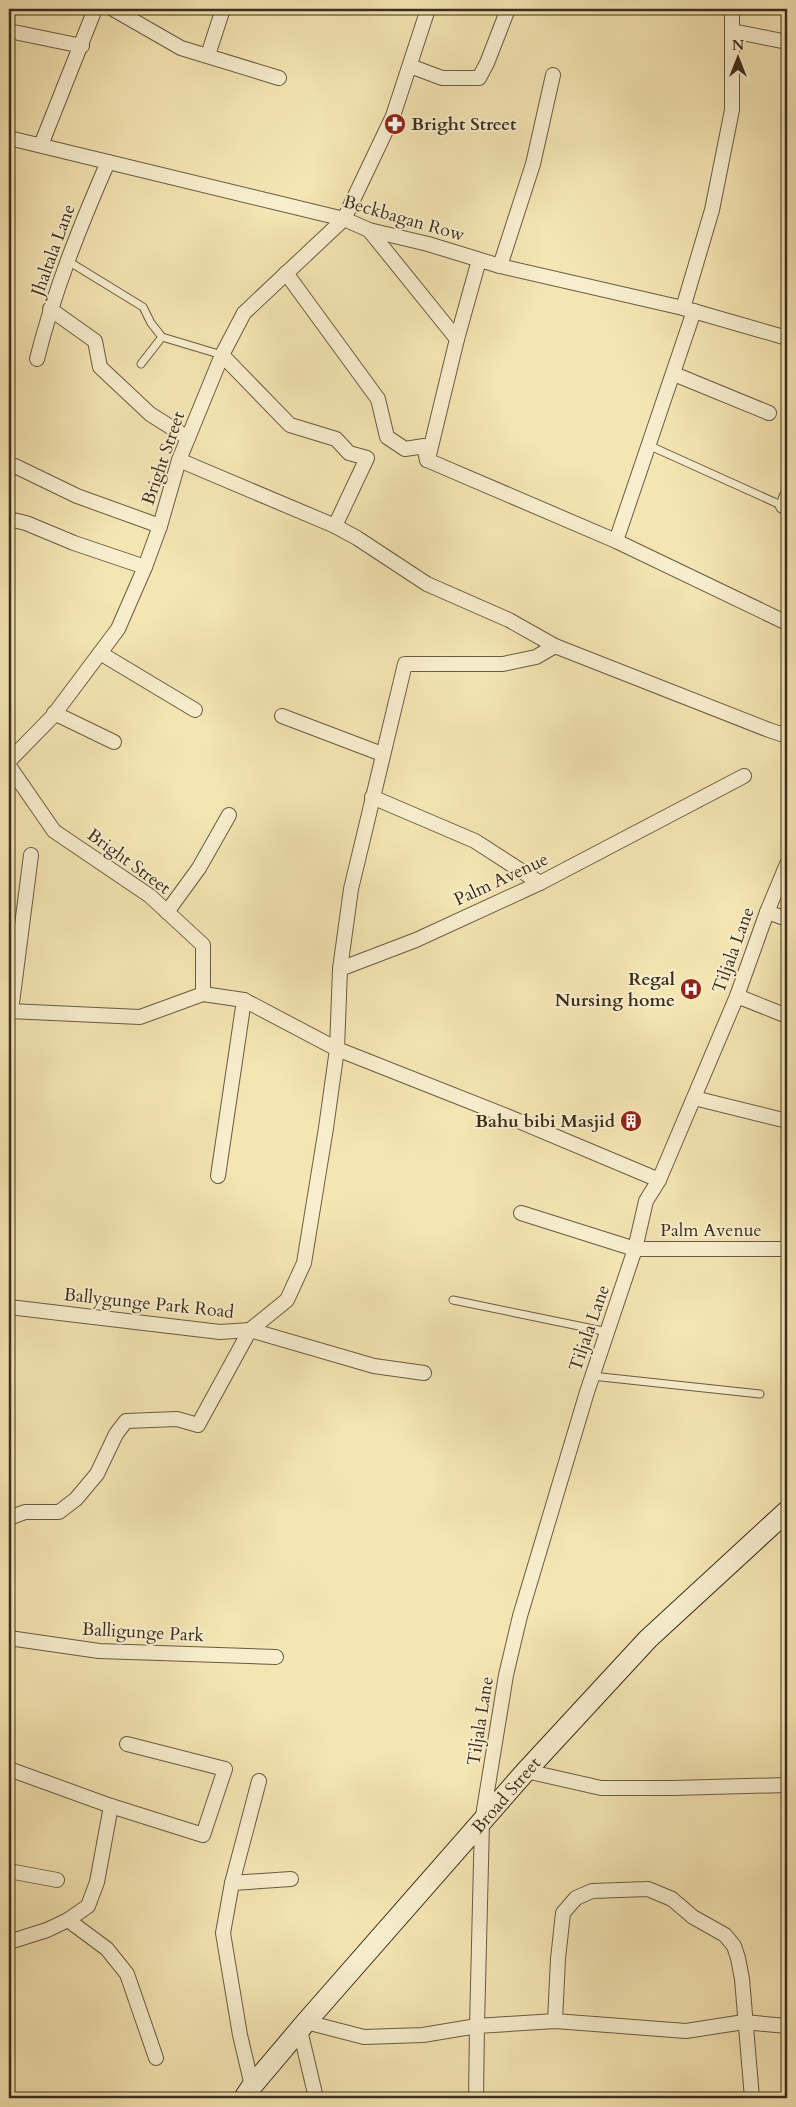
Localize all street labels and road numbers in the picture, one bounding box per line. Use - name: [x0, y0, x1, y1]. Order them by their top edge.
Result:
- street label: Beckbagan Row: [340, 189, 468, 248]
- street label: Jhaltala Lane: [24, 201, 82, 302]
- street label: Bright Street: [136, 408, 191, 508]
- street label: Bright Street: [82, 823, 176, 900]
- street label: Palm Avenue: [450, 847, 552, 912]
- street label: Tiljala Lane: [706, 904, 761, 997]
- street label: Palm Avenue: [660, 1218, 762, 1243]
- street label: Ballygunge Park Road: [63, 1282, 236, 1325]
- street label: Tiljala Lane: [563, 1282, 616, 1375]
- street label: Balligunge Park: [81, 1617, 205, 1648]
- street label: Tiljala Lane: [461, 1675, 500, 1767]
- street label: Broad Street: [466, 1751, 547, 1839]

